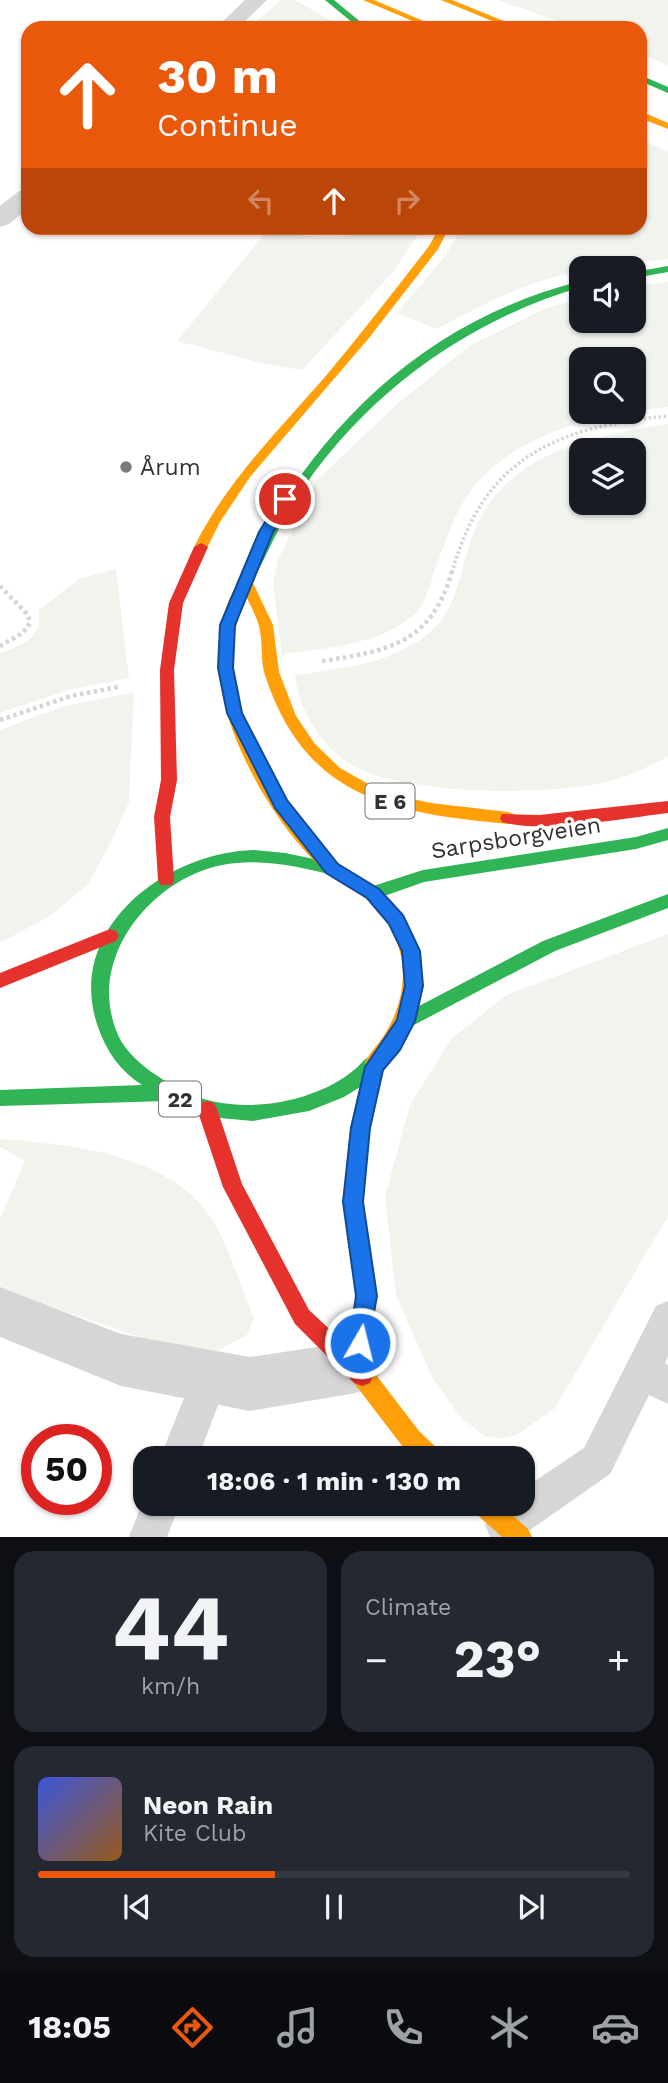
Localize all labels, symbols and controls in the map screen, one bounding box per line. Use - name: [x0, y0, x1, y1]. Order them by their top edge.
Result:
- text: 30 m: [157, 47, 278, 105]
- icon: ahead: [42, 49, 133, 140]
- text: Continue: [157, 106, 298, 144]
- icon: left: [242, 182, 280, 220]
- icon: ahead: [315, 182, 353, 220]
- icon: right: [388, 182, 426, 220]
- map controls: [569, 256, 646, 515]
- button: sound: [569, 256, 646, 333]
- button: search: [569, 347, 646, 424]
- button: layers: [569, 438, 646, 515]
- place label: Årum: [140, 454, 201, 481]
- marker: Årum: [118, 459, 134, 475]
- pin: [255, 469, 315, 529]
- icon: arrive: [266, 480, 304, 518]
- road number: E 6: [366, 784, 414, 818]
- street label: Sarpsborgveien: [429, 811, 603, 865]
- road number: 22: [159, 1082, 201, 1116]
- position arrow: [323, 1306, 397, 1380]
- speed limit sign: 50: [21, 1424, 112, 1515]
- text: 18:06 · 1 min · 130 m: [207, 1466, 461, 1496]
- text: 44: [112, 1574, 229, 1681]
- text: Climate: [365, 1594, 451, 1621]
- text: 23°: [454, 1629, 541, 1690]
- text: −: [365, 1638, 388, 1682]
- text: +: [607, 1638, 630, 1682]
- text: km/h: [141, 1673, 200, 1700]
- text: Neon Rain: [143, 1790, 273, 1820]
- text: Kite Club: [143, 1820, 246, 1847]
- icon: previous: [118, 1888, 156, 1926]
- icon: pause: [315, 1888, 353, 1926]
- icon: next: [512, 1888, 550, 1926]
- icon: directions: [168, 2003, 217, 2052]
- icon: music: [273, 2003, 322, 2052]
- icon: phone: [379, 2003, 428, 2052]
- icon: climate: [485, 2003, 534, 2052]
- icon: car: [591, 2003, 640, 2052]
- text: 18:05: [28, 2008, 111, 2046]

